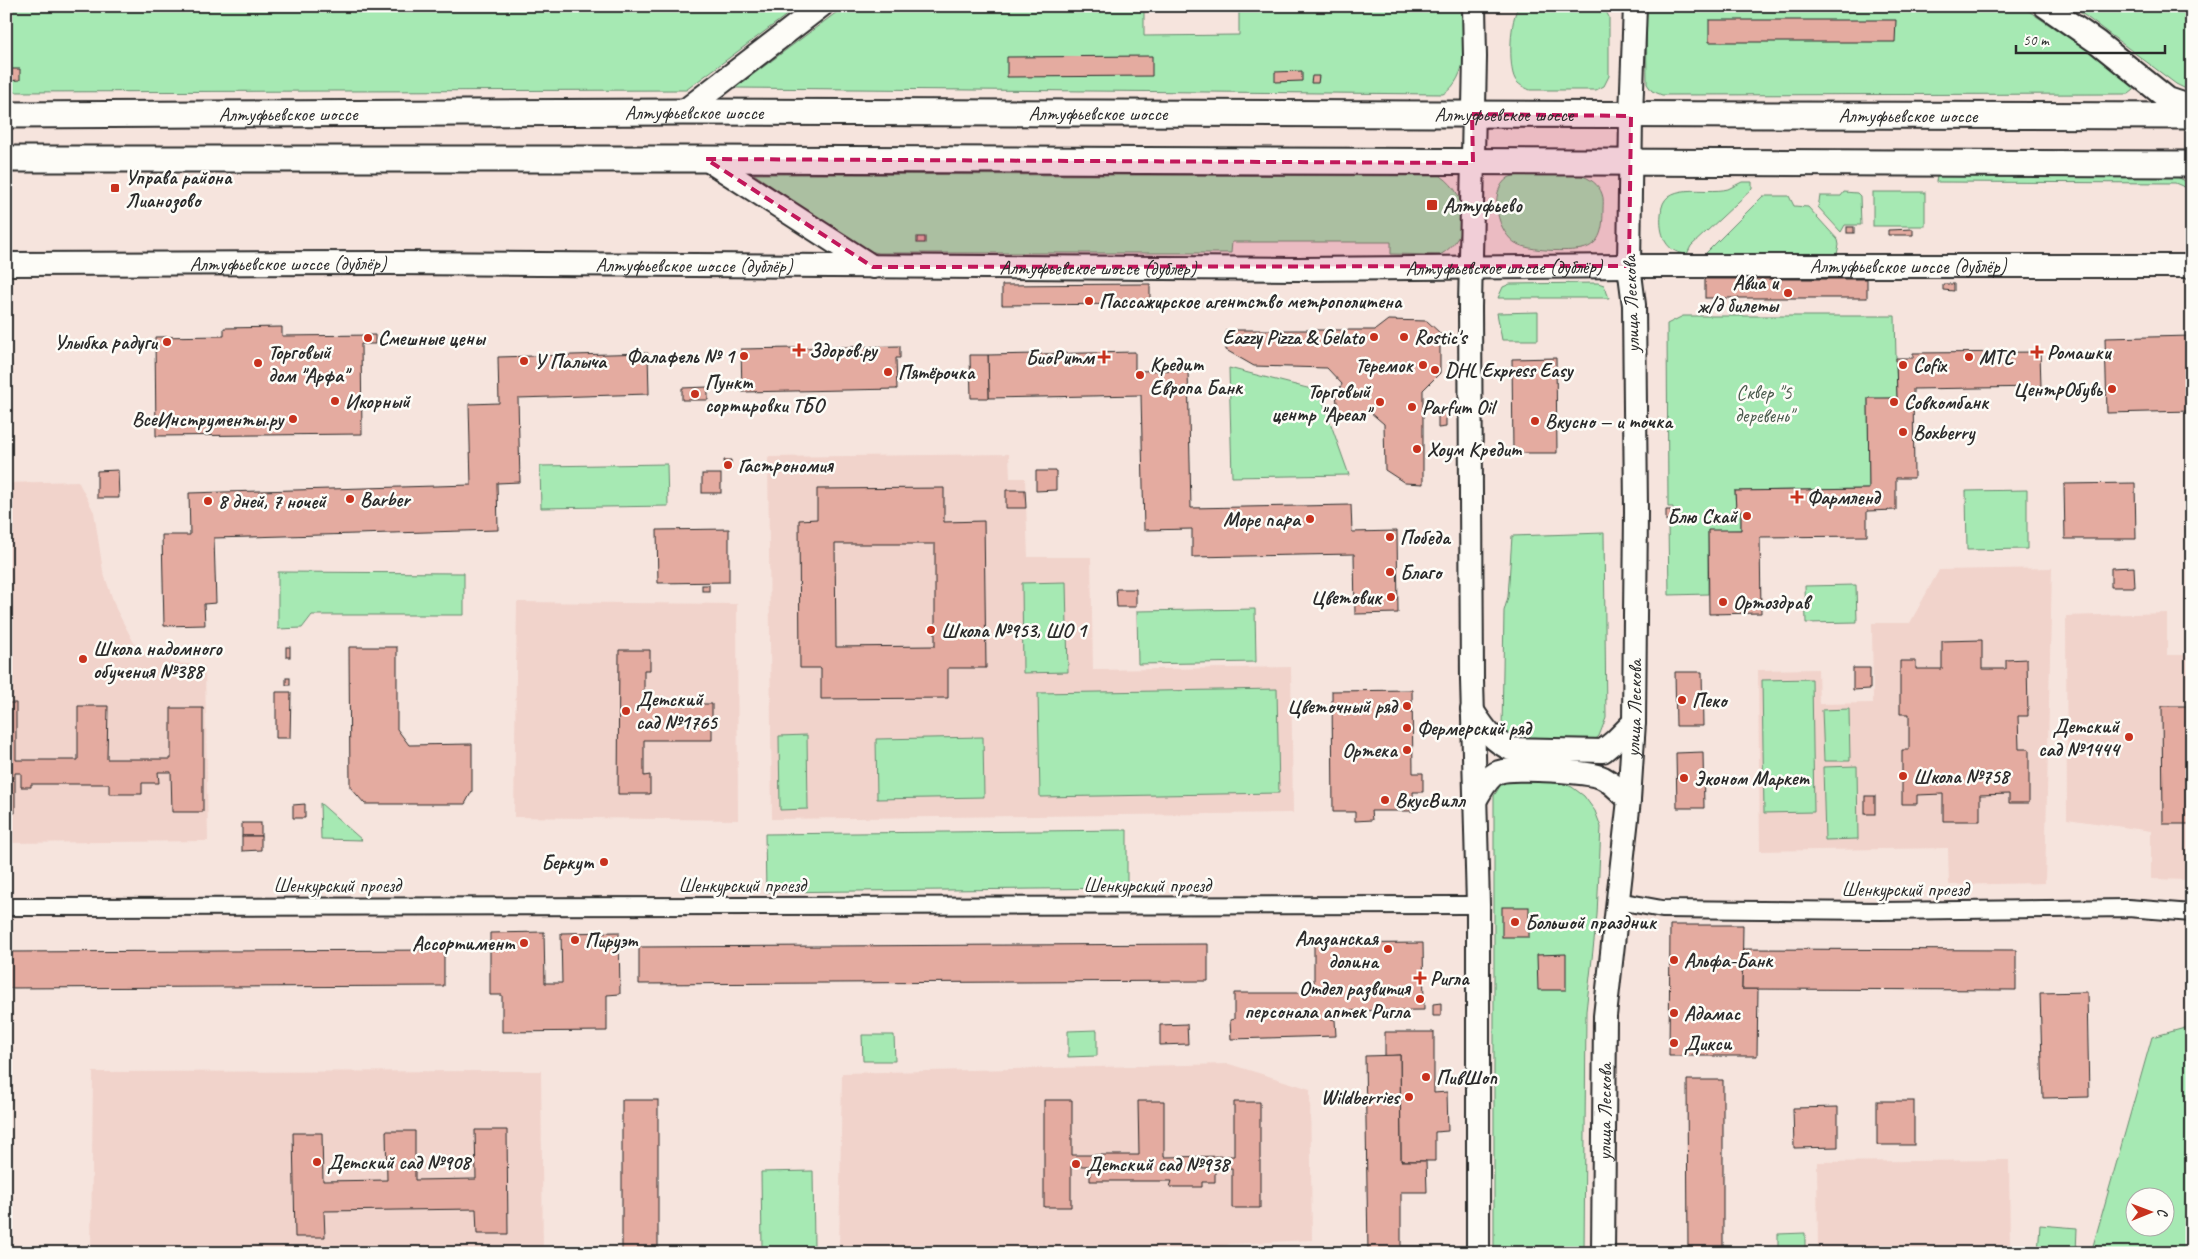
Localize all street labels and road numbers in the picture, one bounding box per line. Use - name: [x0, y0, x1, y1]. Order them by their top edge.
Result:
- street label: Алтуфьевское шоссе: [625, 99, 765, 125]
- street label: Алтуфьевское шоссе: [1029, 100, 1169, 126]
- street label: Алтуфьевское шоссе: [219, 101, 359, 127]
- street label: Алтуфьевское шоссе: [1435, 101, 1575, 127]
- street label: Алтуфьевское шоссе: [1839, 103, 1979, 128]
- street label: Алтуфьевское шоссе (дублёр): [190, 250, 388, 276]
- street label: Алтуфьевское шоссе (дублёр): [596, 252, 794, 278]
- street label: улица Лескова: [1617, 253, 1645, 354]
- street label: Алтуфьевское шоссе (дублёр): [1406, 254, 1604, 281]
- street label: Алтуфьевское шоссе (дублёр): [1810, 254, 2008, 279]
- street label: Алтуфьевское шоссе (дублёр): [1000, 255, 1198, 281]
- street label: улица Лескова: [1619, 658, 1647, 759]
- street label: Шенкурский проезд: [273, 873, 403, 898]
- street label: Шенкурский проезд: [678, 873, 808, 898]
- street label: Шенкурский проезд: [1083, 873, 1213, 898]
- street label: Шенкурский проезд: [1841, 877, 1971, 902]
- street label: улица Лескова: [1591, 1061, 1617, 1162]

